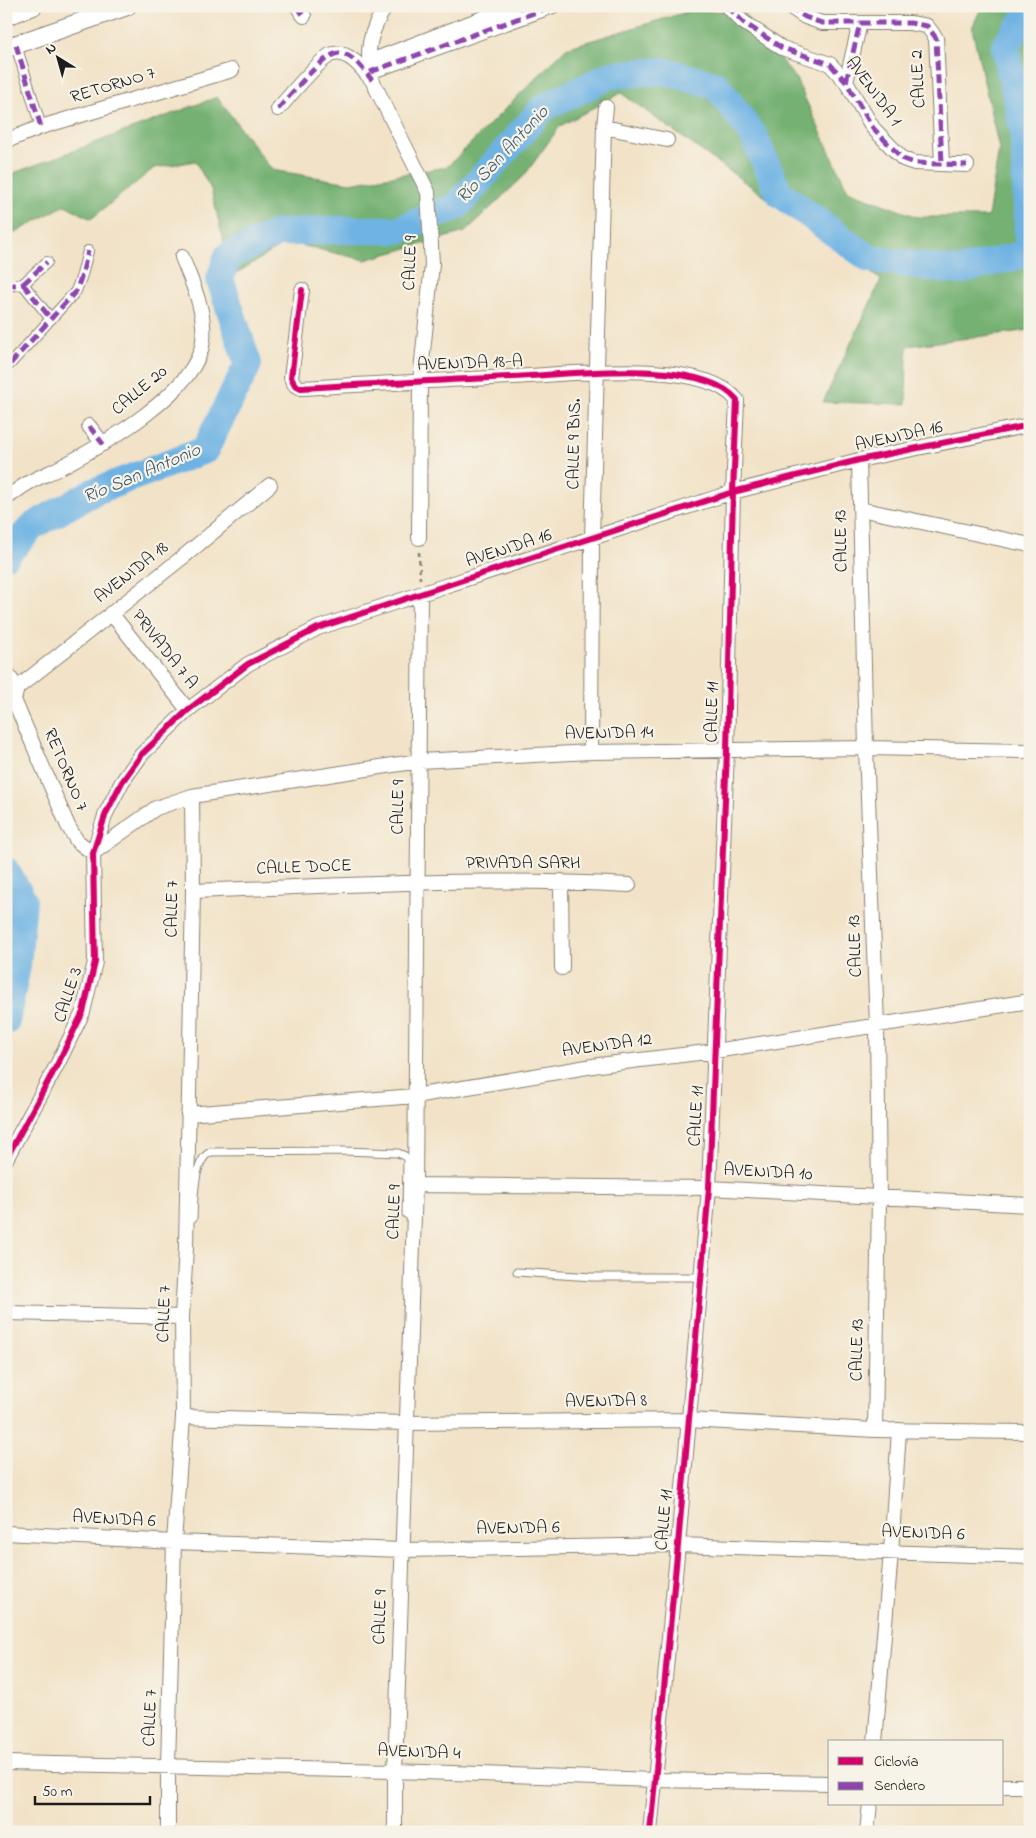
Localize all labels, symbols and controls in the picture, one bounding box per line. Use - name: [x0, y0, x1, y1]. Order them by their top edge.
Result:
- north arrow: [32, 32, 82, 82]
- text: N: [41, 38, 61, 60]
- street label: CALLE 2: [904, 49, 934, 109]
- street label: AVENIDA 1: [839, 51, 908, 133]
- street label: RETORNO 7: [67, 61, 159, 111]
- water label: Río San Antonio: [450, 99, 556, 210]
- street label: CALLE 9: [397, 234, 425, 291]
- street label: AVENIDA 18-A: [417, 349, 523, 379]
- street label: CALLE 20: [106, 360, 174, 422]
- street label: CALLE 9 BIS.: [561, 398, 589, 490]
- street label: AVENIDA 16: [853, 415, 945, 459]
- water label: Río San Antonio: [79, 437, 206, 511]
- street label: CALLE 13: [828, 509, 856, 573]
- street label: AVENIDA 16: [463, 523, 556, 575]
- street label: AVENIDA 18: [89, 535, 175, 610]
- street label: PRIVADA 7 A: [125, 605, 203, 695]
- street label: CALLE 11: [699, 681, 727, 743]
- street label: AVENIDA 14: [564, 720, 654, 748]
- street label: RETORNO 7: [36, 725, 94, 816]
- street label: CALLE 9: [386, 779, 412, 835]
- street label: PRIVADA SARH: [466, 851, 580, 877]
- street label: CALLE DOCE: [256, 853, 352, 883]
- street label: CALLE 7: [160, 880, 187, 938]
- street label: CALLE 13: [842, 914, 870, 978]
- street label: CALLE 3: [48, 964, 90, 1026]
- street label: AVENIDA 12: [560, 1027, 654, 1065]
- street label: CALLE 11: [682, 1085, 712, 1147]
- street label: AVENIDA 10: [723, 1158, 813, 1188]
- street label: CALLE 9: [381, 1183, 409, 1240]
- street label: CALLE 7: [151, 1284, 179, 1343]
- street label: CALLE 13: [844, 1318, 872, 1382]
- street label: AVENIDA 8: [565, 1388, 648, 1416]
- street label: CALLE 11: [649, 1488, 681, 1552]
- street label: AVENIDA 6: [72, 1505, 156, 1535]
- street label: AVENIDA 6: [476, 1515, 560, 1543]
- street label: AVENIDA 6: [881, 1520, 965, 1548]
- street label: CALLE 9: [367, 1588, 395, 1645]
- street label: CALLE 7: [137, 1688, 165, 1747]
- street label: AVENIDA 4: [377, 1739, 462, 1767]
- legend: [828, 1740, 1004, 1806]
- text: Ciclovía: [874, 1751, 919, 1773]
- scale bar: [35, 1773, 150, 1805]
- text: Sendero: [874, 1775, 926, 1797]
- text: 50 m: [42, 1781, 73, 1803]

